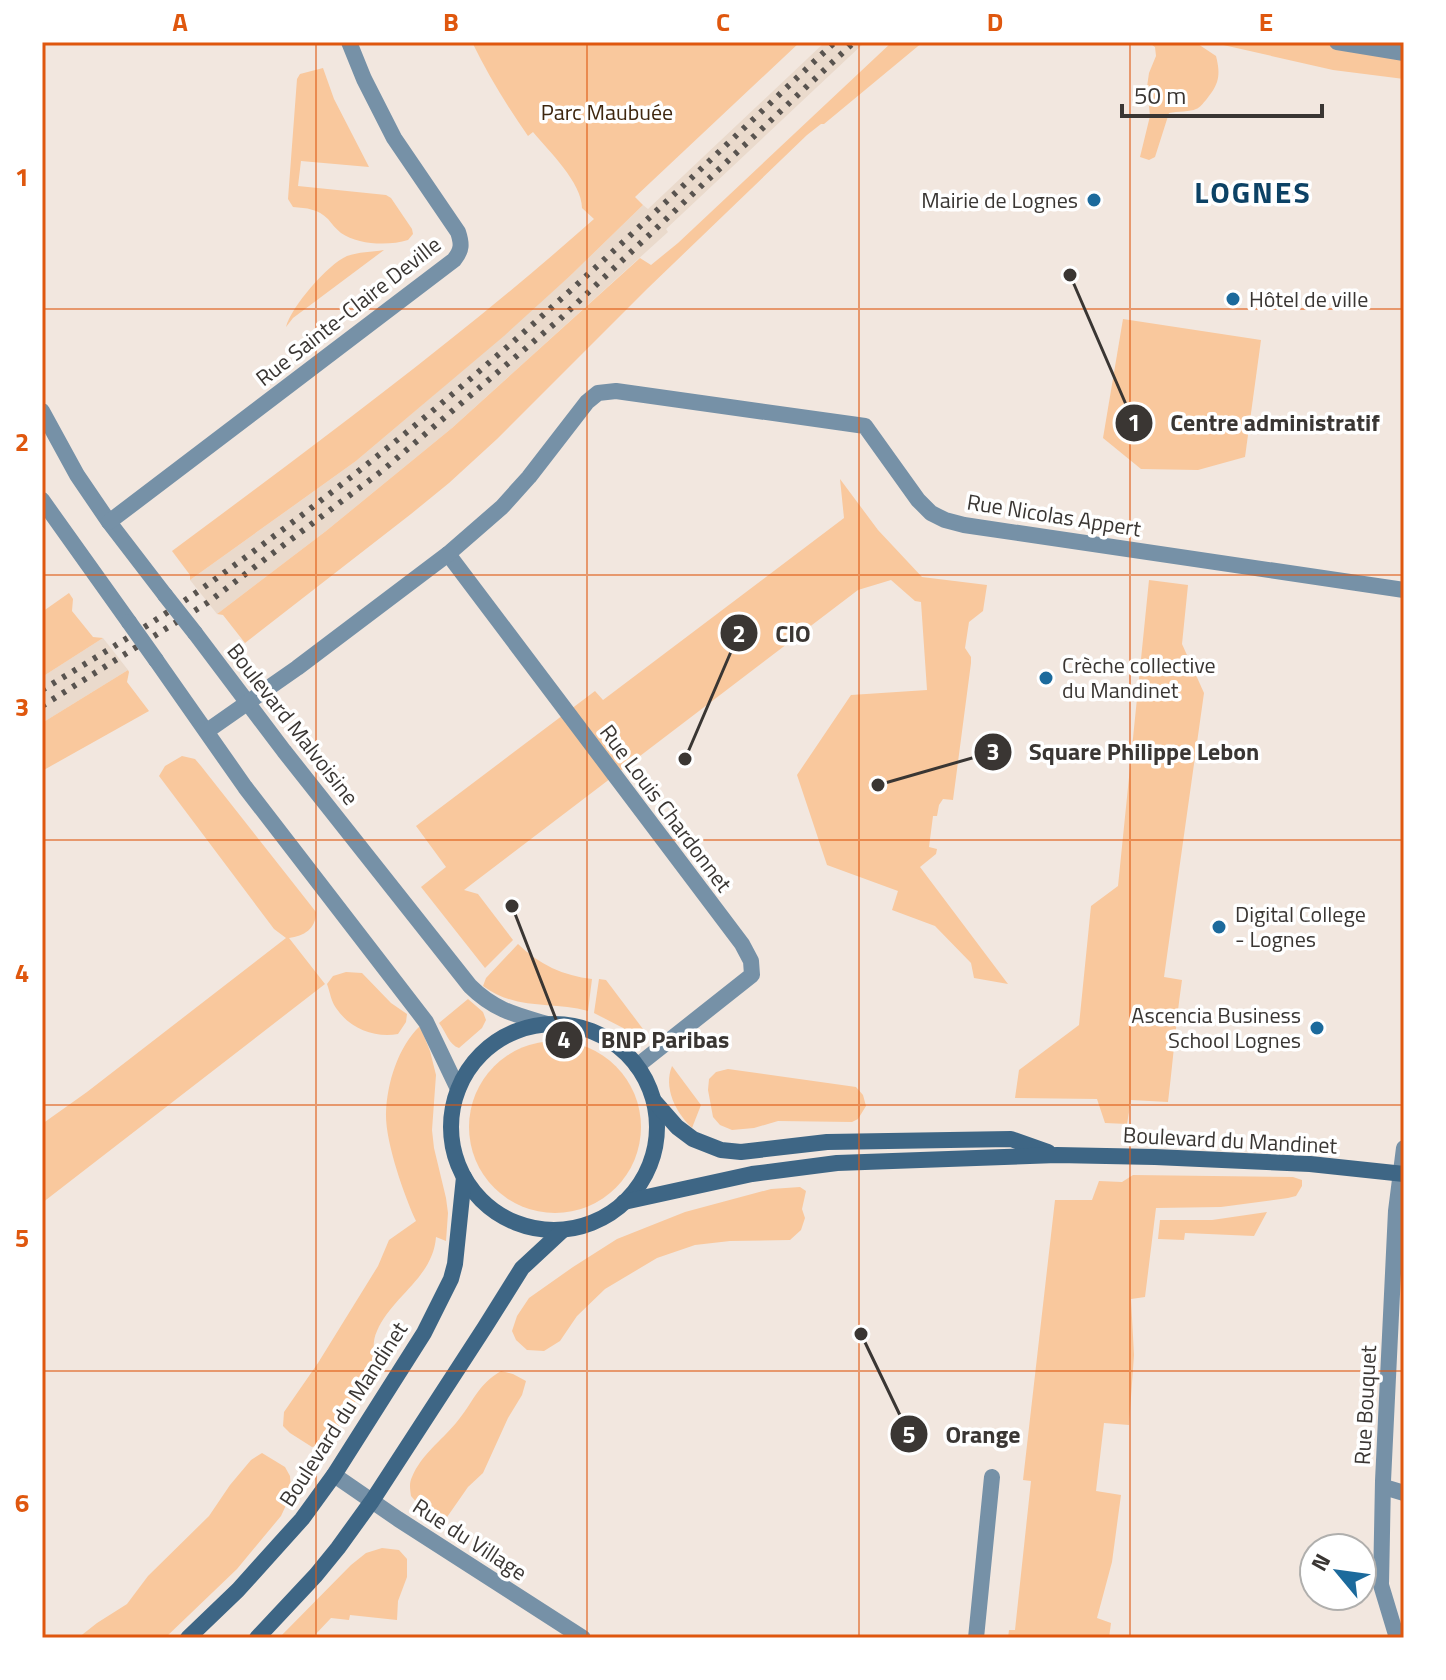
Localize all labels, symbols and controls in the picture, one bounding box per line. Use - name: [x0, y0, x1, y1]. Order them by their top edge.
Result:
- text: A: [172, 2, 188, 41]
- text: B: [443, 2, 459, 41]
- text: C: [716, 2, 730, 41]
- text: D: [987, 2, 1003, 41]
- text: E: [1259, 2, 1273, 41]
- scale bar: [1122, 68, 1322, 118]
- text: 50 m: [1134, 77, 1186, 113]
- park label: Parc Maubuée: [541, 95, 673, 129]
- text: 1: [15, 157, 29, 196]
- district label: LOGNES: [1194, 169, 1312, 215]
- place label: Mairie de Lognes: [921, 183, 1078, 217]
- marker: Mairie de Lognes: [1085, 191, 1103, 209]
- street label: Rue Sainte-Claire Deville: [248, 228, 448, 394]
- place label: Hôtel de ville: [1249, 282, 1368, 316]
- marker: Hôtel de ville: [1224, 290, 1242, 308]
- callout: Centre administratif: [1114, 399, 1395, 447]
- text: 1: [1127, 404, 1141, 440]
- text: Centre administratif: [1170, 404, 1380, 440]
- text: 2: [15, 422, 29, 461]
- street label: Rue Nicolas Appert: [965, 484, 1144, 546]
- callout: CIO: [719, 609, 827, 657]
- text: 2: [732, 615, 746, 651]
- text: CIO: [775, 615, 811, 651]
- street label: Boulevard Malvoisine: [219, 636, 367, 812]
- place label: Crèche collective du Mandinet: [1062, 648, 1216, 707]
- marker: Crèche collective du Mandinet: [1037, 669, 1055, 687]
- text: 3: [15, 687, 29, 726]
- street label: Rue Louis Chardonnet: [591, 717, 741, 899]
- callout: Square Philippe Lebon: [973, 728, 1276, 776]
- text: 3: [986, 733, 1000, 769]
- text: Square Philippe Lebon: [1029, 733, 1259, 769]
- place label: Digital College - Lognes: [1235, 897, 1366, 956]
- marker: Digital College - Lognes: [1210, 918, 1228, 936]
- text: 4: [15, 953, 29, 992]
- place label: Ascencia Business School Lognes: [1131, 998, 1301, 1057]
- callout: BNP Paribas: [544, 1016, 745, 1064]
- marker: Ascencia Business School Lognes: [1308, 1019, 1326, 1037]
- text: 4: [557, 1021, 571, 1057]
- text: BNP Paribas: [601, 1021, 729, 1057]
- street label: Boulevard du Mandinet: [1122, 1117, 1338, 1163]
- text: 5: [15, 1218, 29, 1257]
- street label: Boulevard du Mandinet: [270, 1315, 416, 1513]
- street label: Rue Bouquet: [1345, 1344, 1385, 1466]
- callout: Orange: [889, 1410, 1036, 1458]
- text: 5: [902, 1416, 916, 1452]
- text: Orange: [945, 1416, 1021, 1452]
- text: 6: [15, 1483, 29, 1522]
- street label: Rue du Village: [406, 1489, 534, 1589]
- north arrow: [1298, 1532, 1378, 1612]
- text: N: [1302, 1547, 1339, 1577]

